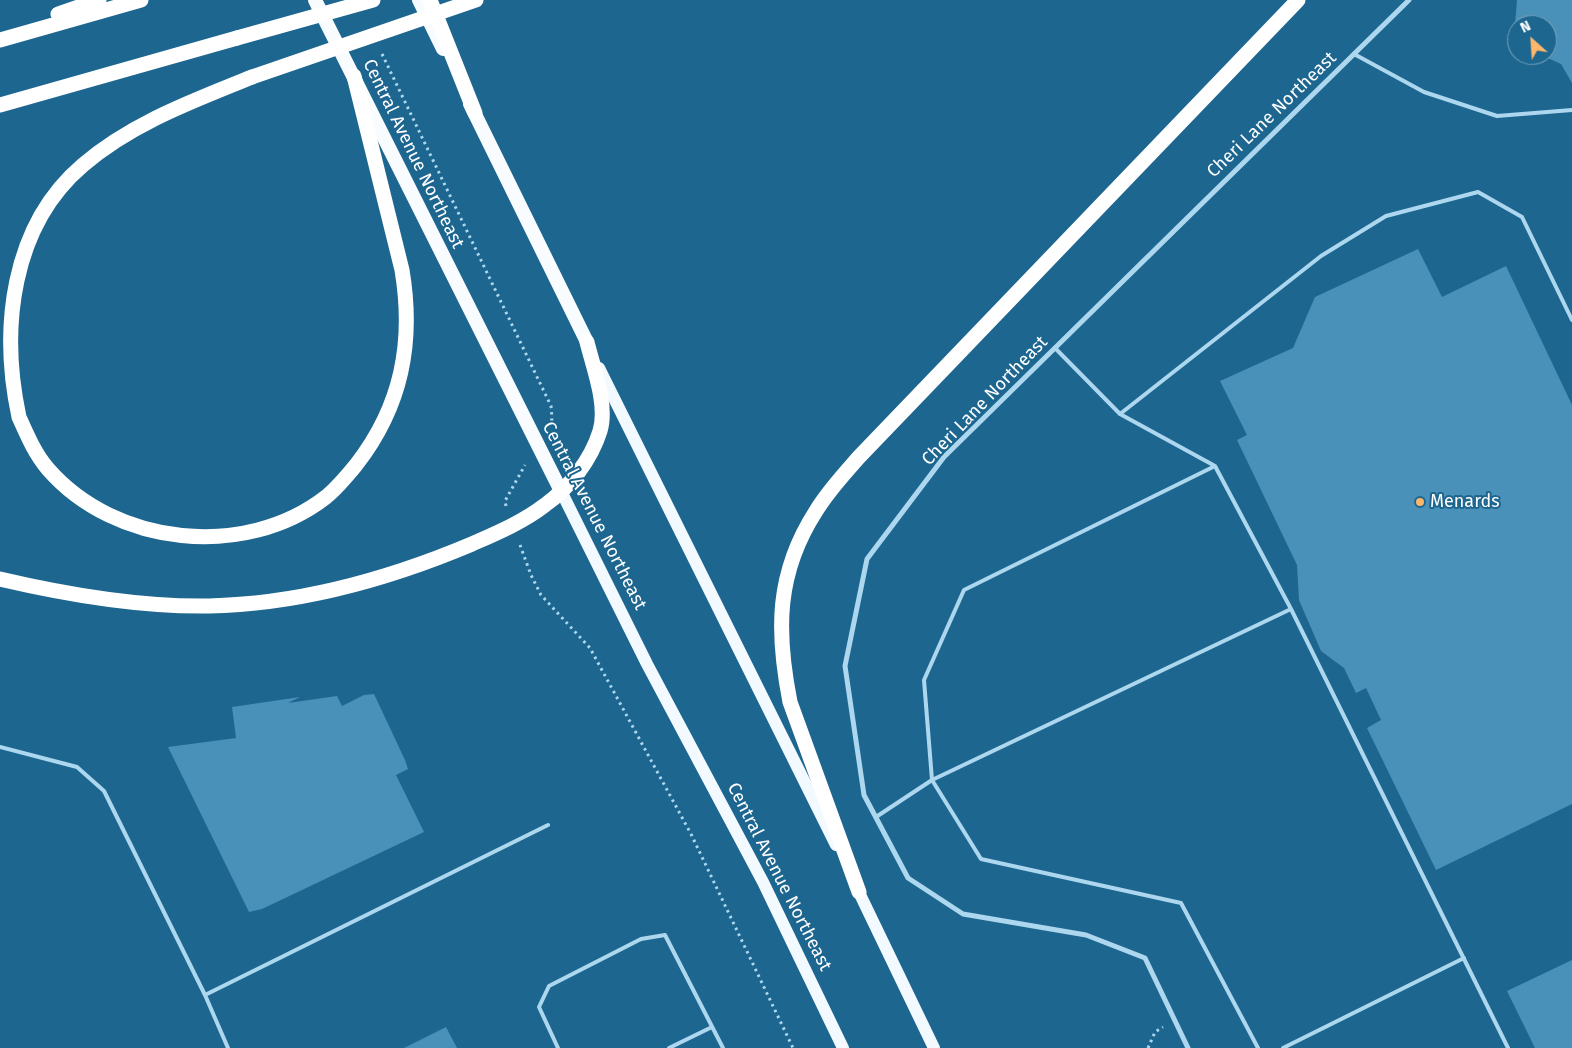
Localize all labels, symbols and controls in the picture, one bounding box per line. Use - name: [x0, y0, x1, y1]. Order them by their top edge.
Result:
- north arrow: [1507, 15, 1557, 65]
- text: N: [1518, 17, 1534, 37]
- street label: Cheri Lane Northeast: [1203, 48, 1341, 182]
- street label: Central Avenue Northeast: [358, 56, 468, 252]
- street label: Cheri Lane Northeast: [918, 332, 1052, 470]
- street label: Central Avenue Northeast: [537, 418, 651, 614]
- place label: Menards: [1430, 491, 1500, 513]
- marker: Menards: [1414, 496, 1426, 508]
- street label: Central Avenue Northeast: [722, 779, 836, 975]

